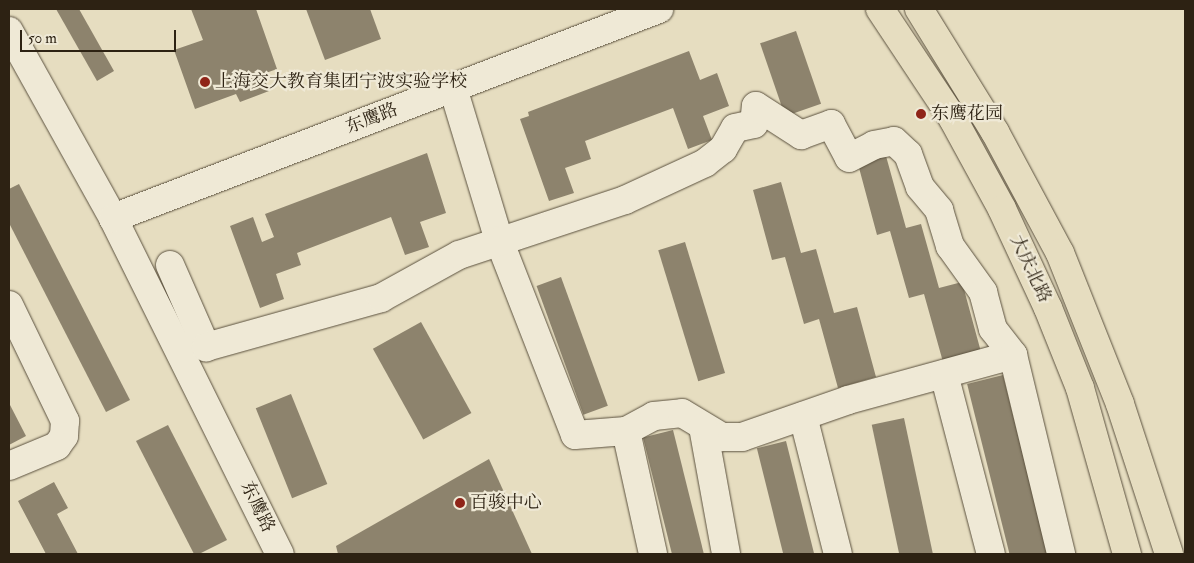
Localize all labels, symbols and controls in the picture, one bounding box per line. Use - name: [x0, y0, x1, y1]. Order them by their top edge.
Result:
- scale bar: [22, 20, 179, 52]
- text: 50 m: [28, 29, 57, 48]
- place label: 上海交大教育集团宁波实验学校: [215, 71, 467, 93]
- marker: 上海交大教育集团宁波实验学校: [199, 76, 211, 88]
- street label: 东鹰路: [343, 99, 401, 139]
- place label: 东鹰花园: [931, 103, 1003, 125]
- marker: 东鹰花园: [915, 108, 927, 120]
- street label: 大庆北路: [1005, 232, 1055, 306]
- street label: 东鹰路: [235, 478, 279, 536]
- place label: 百骏中心: [470, 492, 542, 514]
- marker: 百骏中心: [454, 497, 466, 509]

